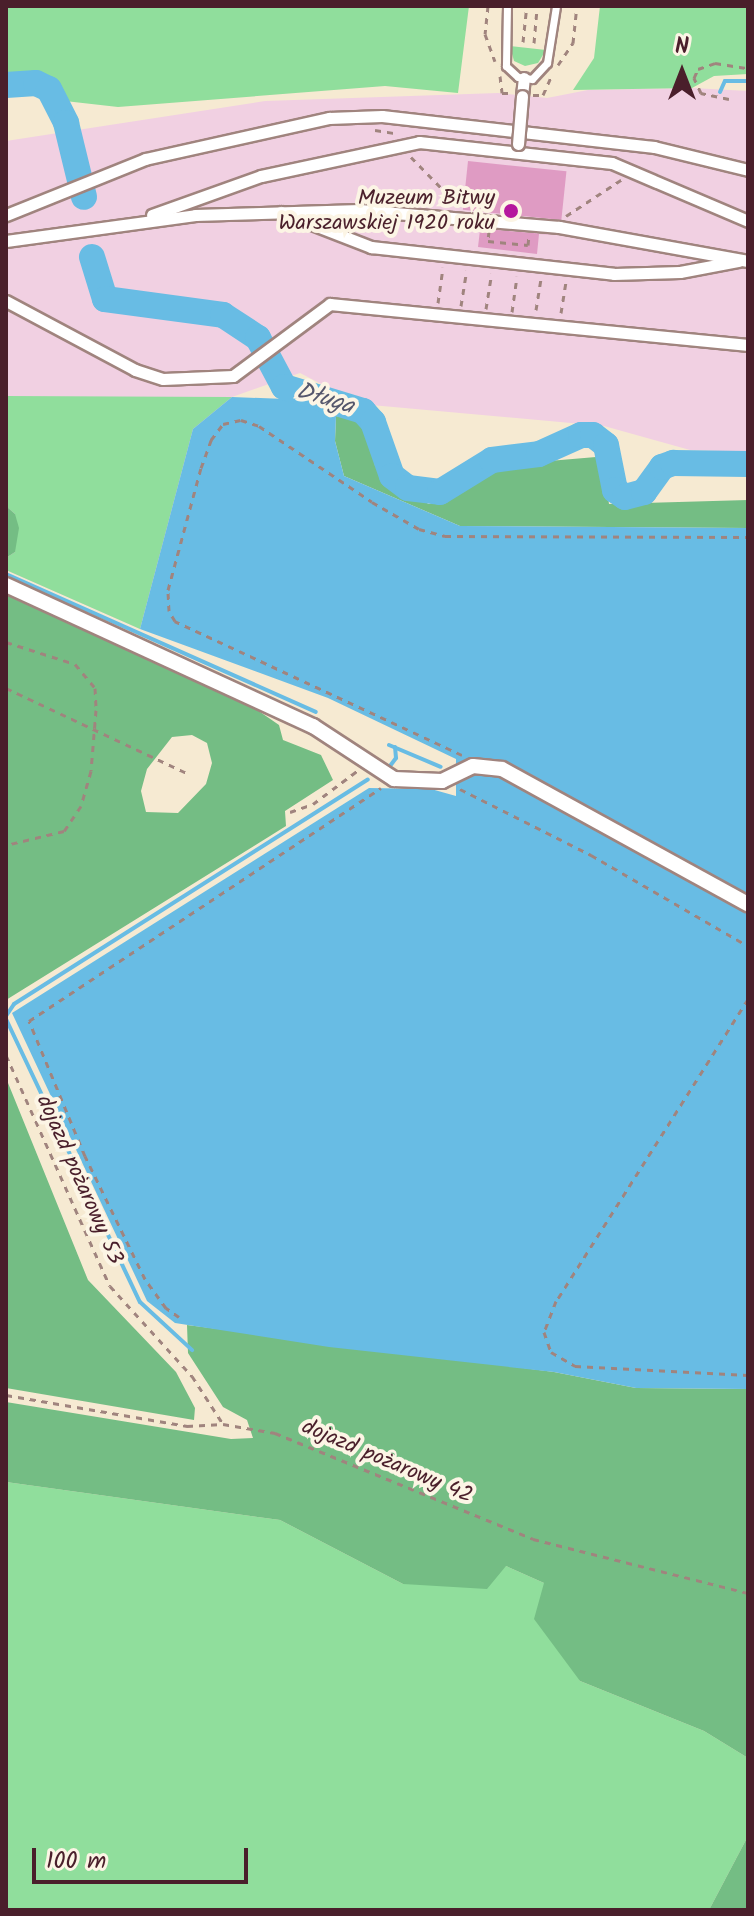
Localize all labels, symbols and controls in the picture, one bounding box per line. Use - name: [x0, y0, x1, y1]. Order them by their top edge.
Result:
- text: N: [675, 30, 689, 65]
- north arrow: [642, 32, 722, 112]
- place label: Muzeum Bitwy Warszawskiej 1920 roku: [278, 185, 495, 236]
- marker: Muzeum Bitwy Warszawskiej 1920 roku: [502, 202, 520, 220]
- water label: Długa: [293, 377, 357, 421]
- street label: dojazd pożarowy 53: [30, 1091, 128, 1269]
- street label: dojazd pożarowy 42: [298, 1414, 476, 1510]
- scale bar: [36, 1832, 252, 1882]
- text: 100 m: [46, 1842, 106, 1881]

